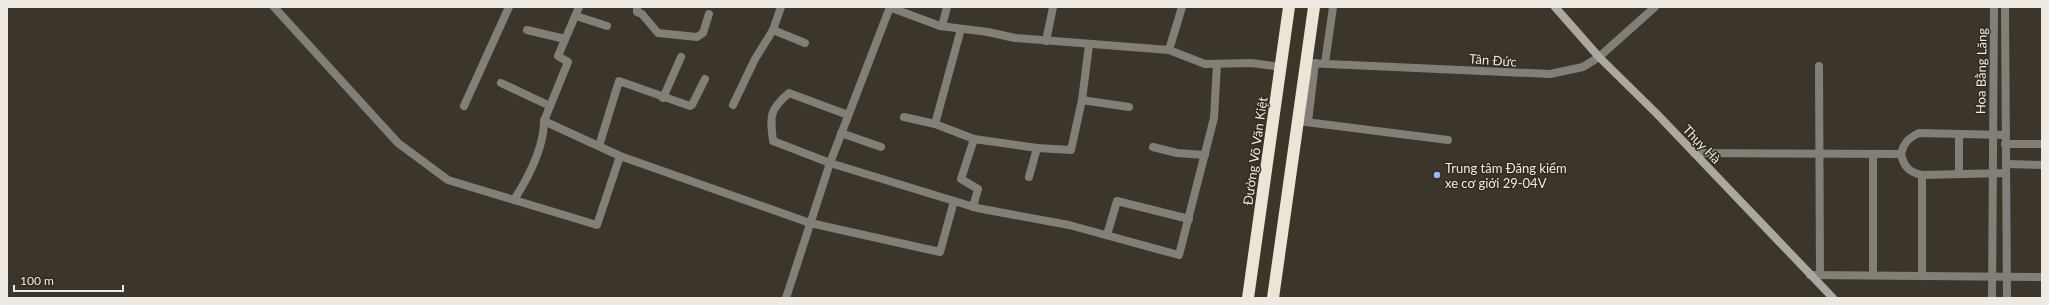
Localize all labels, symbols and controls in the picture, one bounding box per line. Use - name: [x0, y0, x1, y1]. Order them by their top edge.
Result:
- street label: Hoa Bằng Lăng: [1972, 28, 1990, 114]
- street label: Tân Đức: [1469, 50, 1517, 70]
- street label: Đường Võ Văn Kiệt: [1239, 95, 1271, 206]
- street label: Thụy Hà: [1680, 121, 1724, 167]
- place label: Trung tâm Đăng kiểm xe cơ giới 29-04V: [1445, 160, 1567, 191]
- marker: Trung tâm Đăng kiểm xe cơ giới 29-04V: [1432, 170, 1442, 180]
- scale bar: [14, 267, 123, 293]
- text: 100 m: [20, 273, 54, 288]

